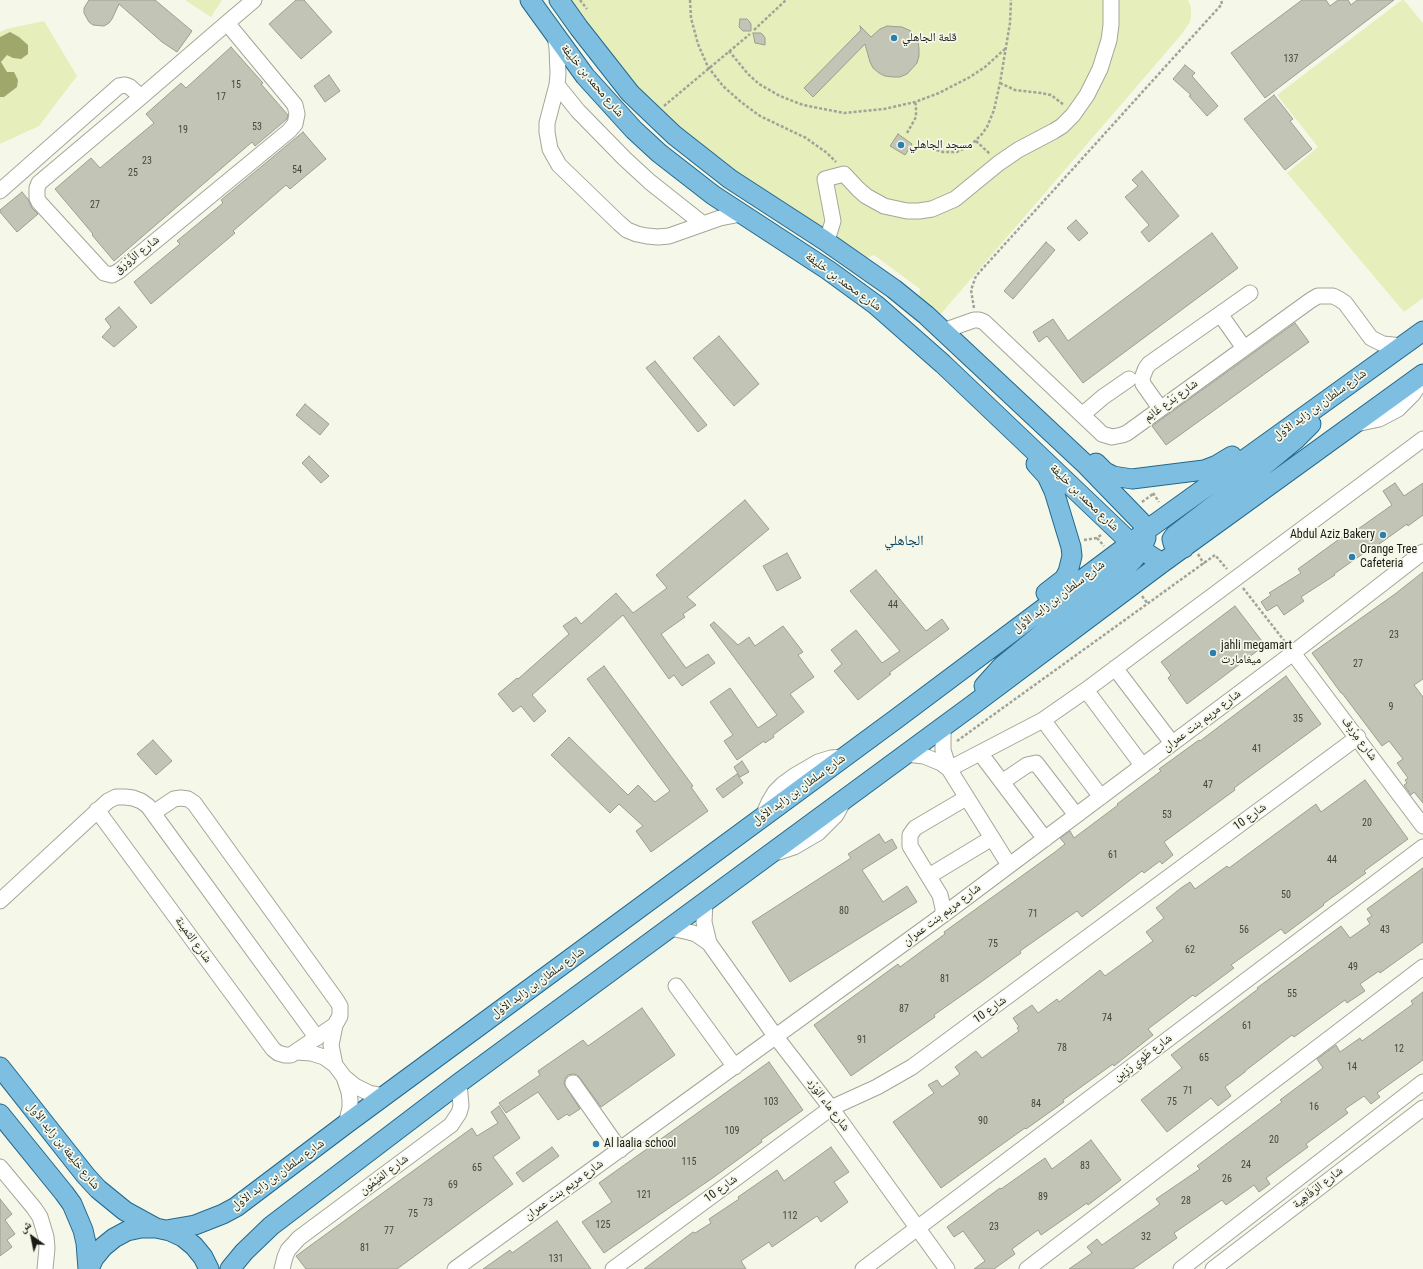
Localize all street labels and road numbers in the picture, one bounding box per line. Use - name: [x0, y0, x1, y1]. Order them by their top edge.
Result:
- street label: شارع محمد بن خليفة: [557, 42, 627, 120]
- street label: شارع الزَّوْرَق: [111, 233, 163, 277]
- street label: شارع محمد بن خليفة: [802, 250, 884, 314]
- street label: شارع سلطان بن زايد الأول: [1271, 366, 1369, 444]
- street label: شارع بَدْع غَانِم: [1141, 377, 1201, 425]
- street label: شارع محمد بن خليفة: [1046, 461, 1122, 535]
- street label: شارع سلطان بن زايد الأول: [1010, 558, 1108, 636]
- street label: شارع مريم بنت عمران: [1160, 687, 1244, 755]
- street label: شارع مِرْدِف: [1338, 714, 1380, 764]
- street label: شارع سلطان بن زايد الأول: [750, 751, 848, 829]
- street label: شارع 10: [1231, 800, 1269, 834]
- street label: شارع مريم بنت عمران: [900, 881, 984, 949]
- street label: شارع الثمينة: [171, 914, 215, 966]
- street label: شارع سلطان بن زايد الأول: [489, 944, 587, 1022]
- street label: شارع 10: [971, 993, 1009, 1027]
- street label: شارع طَوِي رَزِين: [1111, 1031, 1175, 1085]
- street label: شارع ماء الوَرْد: [803, 1076, 853, 1134]
- street label: شارع خليفة بن زايد الأول: [23, 1099, 103, 1193]
- street label: شارع سلطان بن زايد الأول: [229, 1136, 327, 1214]
- street label: شارع المَيْمُون: [357, 1152, 411, 1198]
- street label: شارع مريم بنت عمران: [522, 1156, 606, 1224]
- street label: شارع الرَفَاهِية: [1290, 1164, 1346, 1212]
- street label: شارع 10: [702, 1172, 740, 1206]

